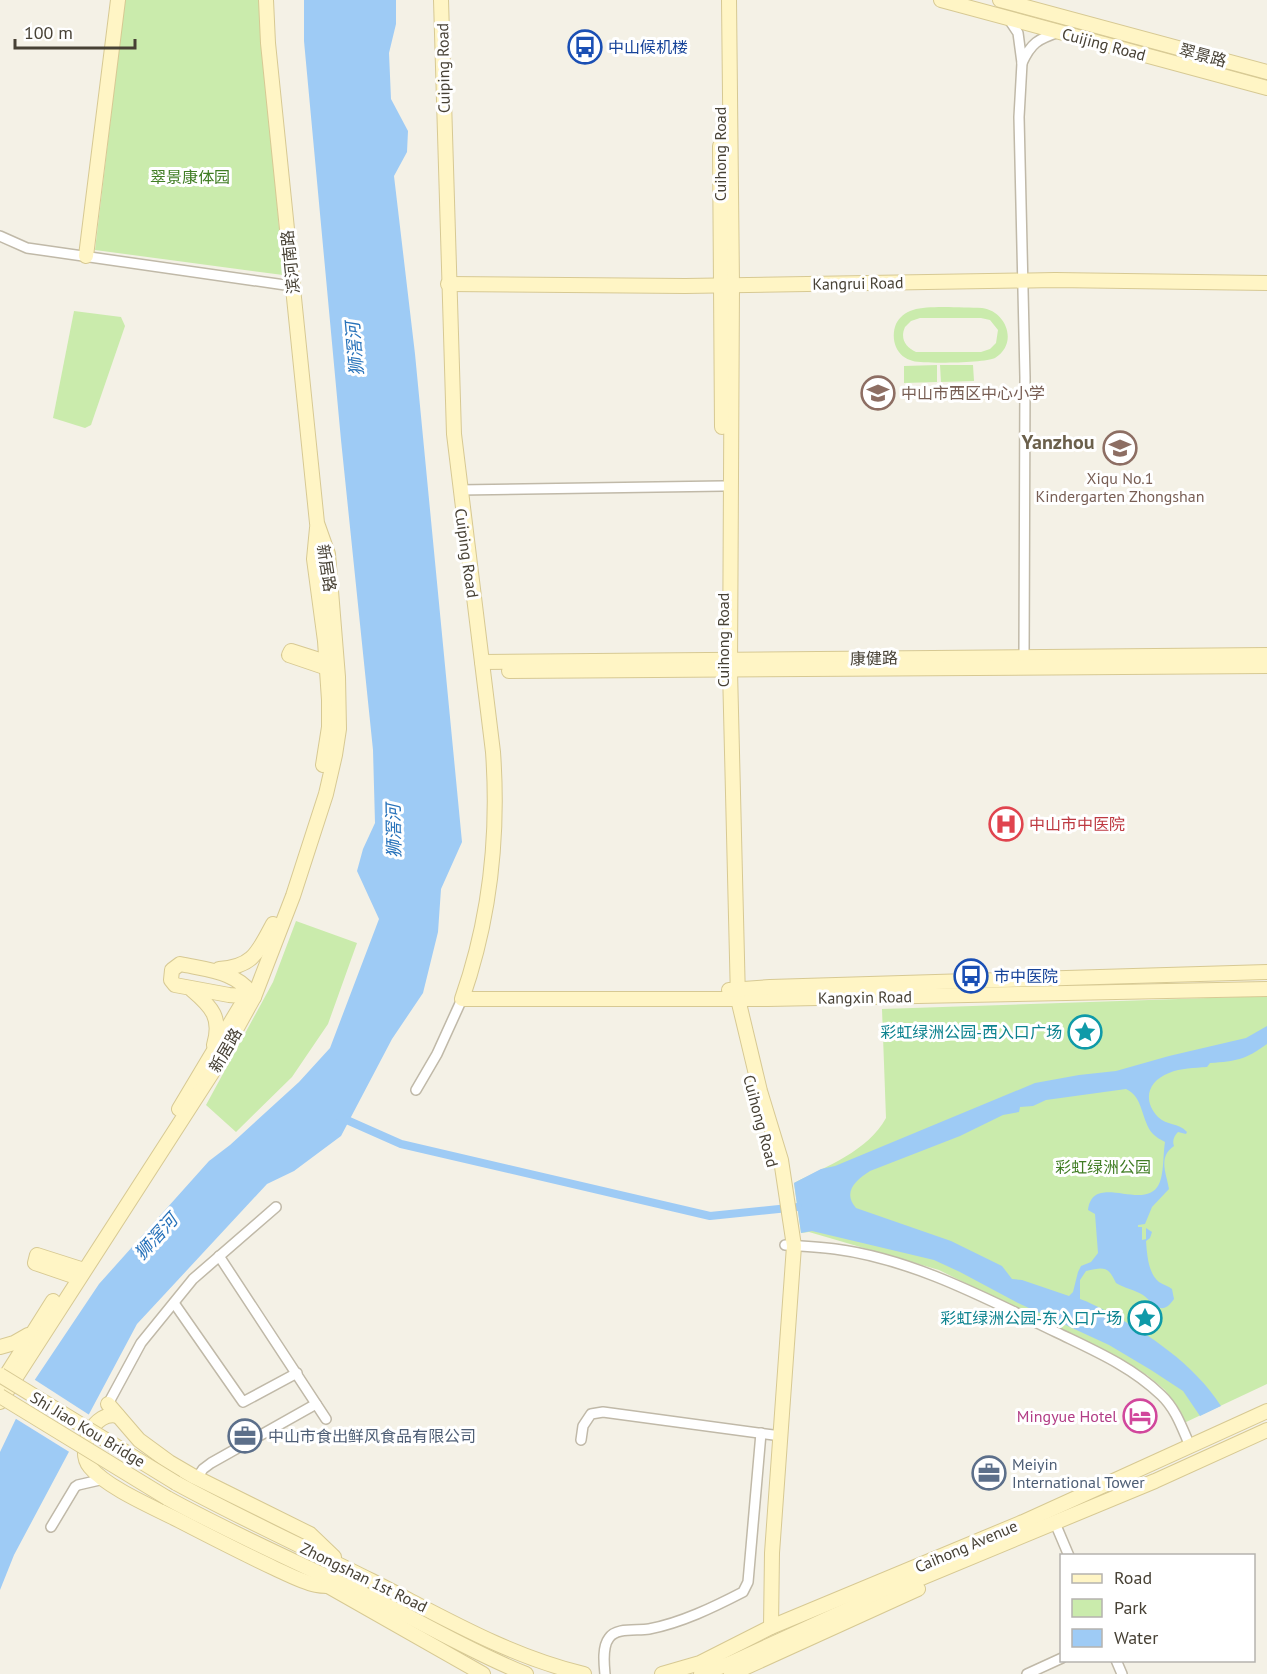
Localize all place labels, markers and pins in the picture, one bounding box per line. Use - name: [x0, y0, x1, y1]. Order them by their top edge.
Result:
- bus stop icon: 中山候机楼: [567, 29, 603, 65]
- place label: 中山候机楼: [608, 37, 688, 57]
- school or university icon: 中山市西区中心小学: [860, 375, 896, 411]
- place label: 中山市西区中心小学: [901, 383, 1045, 403]
- school or university icon: Xiqu No.1 Kindergarten Zhongshan: [1102, 430, 1138, 466]
- place label: Xiqu No.1 Kindergarten Zhongshan: [1035, 468, 1205, 506]
- hospital icon: 中山市中医院: [988, 806, 1024, 842]
- place label: 中山市中医院: [1029, 814, 1125, 834]
- bus stop icon: 市中医院: [953, 958, 989, 994]
- place label: 市中医院: [994, 966, 1058, 986]
- place icon: 彩虹绿洲公园-西入口广场: [1067, 1014, 1103, 1050]
- place label: 彩虹绿洲公园-西入口广场: [880, 1022, 1062, 1042]
- place icon: 彩虹绿洲公园-东入口广场: [1127, 1300, 1163, 1336]
- place label: 彩虹绿洲公园-东入口广场: [940, 1308, 1122, 1328]
- hotel icon: Mingyue Hotel: [1122, 1398, 1158, 1434]
- place label: Mingyue Hotel: [1017, 1406, 1117, 1426]
- office icon: 中山市食出鲜风食品有限公司: [227, 1418, 263, 1454]
- place label: 中山市食出鲜风食品有限公司: [268, 1426, 476, 1446]
- place label: Meiyin International Tower: [1012, 1454, 1145, 1492]
- office icon: Meiyin International Tower: [971, 1455, 1007, 1491]

